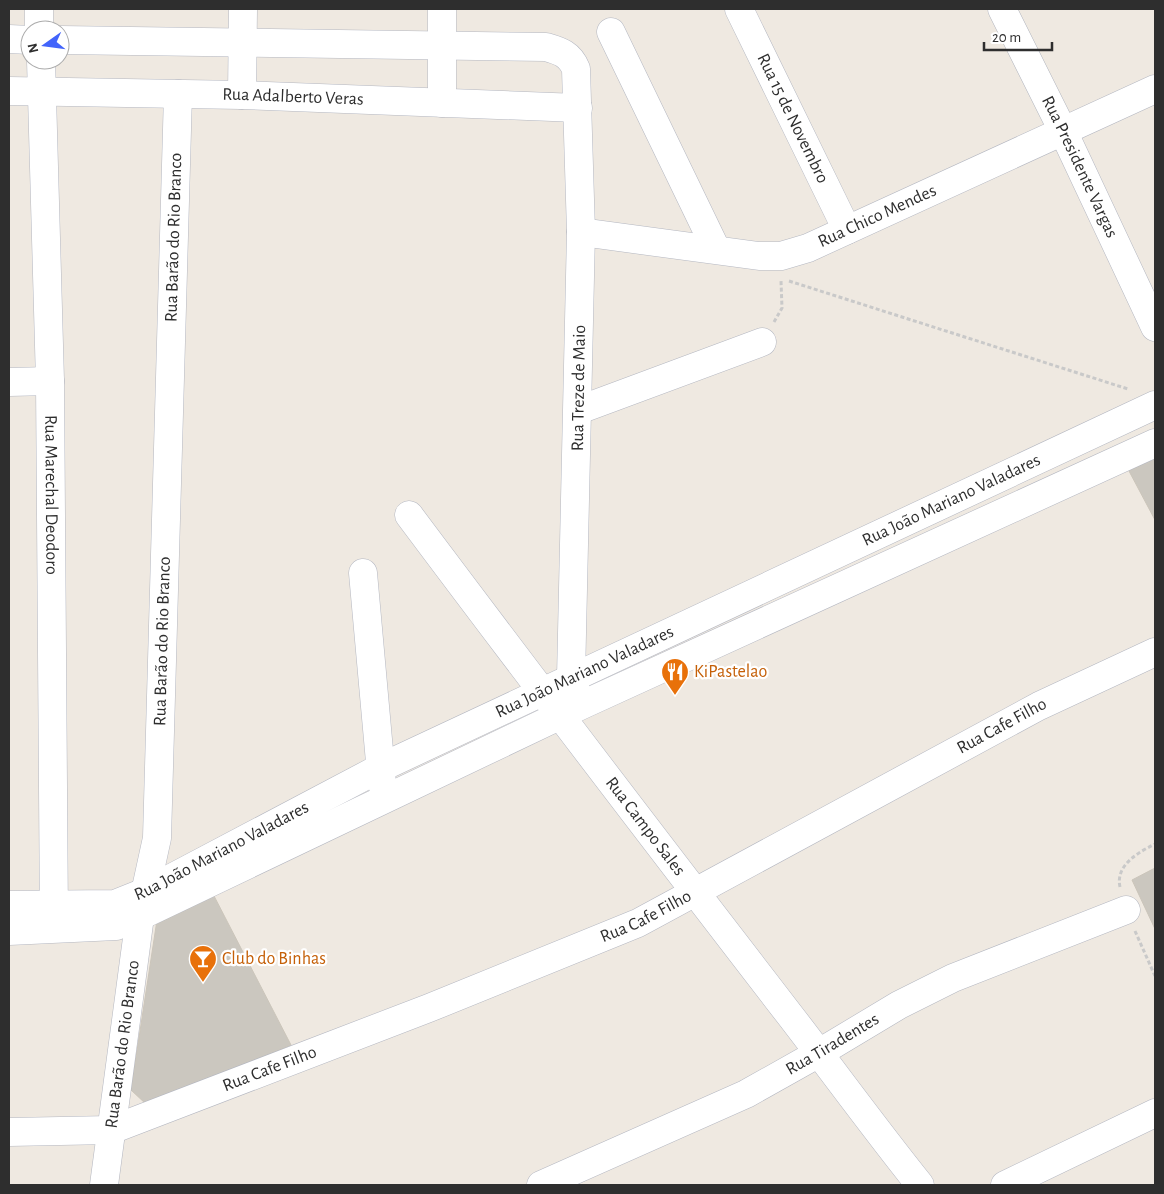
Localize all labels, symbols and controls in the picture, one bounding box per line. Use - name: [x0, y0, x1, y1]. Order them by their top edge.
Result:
- north arrow: [20, 20, 70, 70]
- scale bar: [984, 20, 1052, 52]
- text: 20 m: [992, 30, 1021, 45]
- text: N: [25, 41, 41, 54]
- street label: Rua 15 de Novembro: [753, 51, 832, 186]
- street label: Rua Adalberto Veras: [222, 86, 364, 109]
- street label: Rua Presidente Vargas: [1038, 93, 1121, 241]
- street label: Rua Barão do Rio Branco: [163, 152, 185, 322]
- street label: Rua Chico Mendes: [815, 181, 939, 251]
- street label: Rua Treze de Maio: [569, 324, 589, 451]
- street label: Rua Marechal Deodoro: [41, 415, 60, 575]
- street label: Rua João Mariano Valadares: [860, 451, 1043, 550]
- street label: Rua Barão do Rio Branco: [151, 556, 174, 726]
- street label: Rua João Mariano Valadares: [493, 623, 677, 722]
- restaurant icon: KiPastelao: [660, 657, 690, 696]
- place label: KiPastelao: [694, 663, 768, 681]
- street label: Rua Cafe Filho: [954, 695, 1050, 758]
- street label: Rua Campo Sales: [602, 774, 688, 879]
- street label: Rua João Mariano Valadares: [132, 798, 312, 904]
- street label: Rua Cafe Filho: [598, 887, 695, 946]
- bar icon: Club do Binhas: [188, 944, 218, 983]
- place label: Club do Binhas: [222, 950, 326, 968]
- street label: Rua Barão do Rio Branco: [103, 959, 143, 1129]
- street label: Rua Tiradentes: [783, 1010, 882, 1079]
- street label: Rua Cafe Filho: [220, 1043, 319, 1095]

